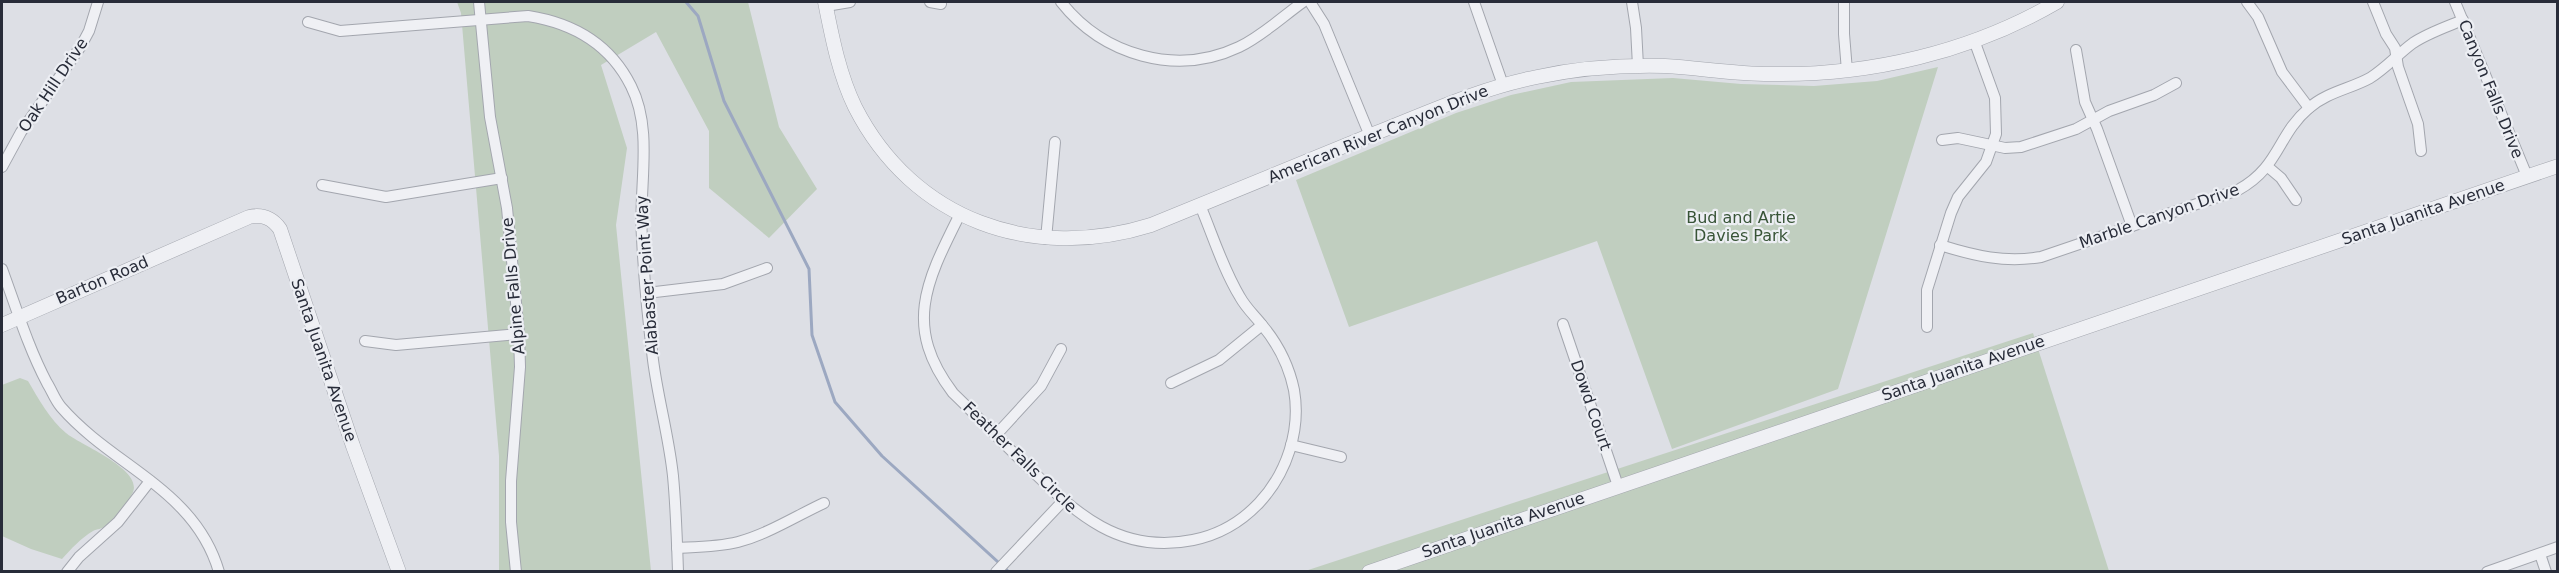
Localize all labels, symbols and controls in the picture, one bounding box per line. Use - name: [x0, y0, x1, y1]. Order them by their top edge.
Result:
- street label: Canyon Falls Drive: [2454, 17, 2528, 161]
- street label: Oak Hill Drive: [14, 34, 92, 136]
- street label: American River Canyon Drive: [1265, 81, 1491, 187]
- street label: Santa Juanita Avenue: [2339, 175, 2507, 249]
- street label: Marble Canyon Drive: [2076, 180, 2242, 252]
- street label: Alabaster Point Way: [632, 194, 662, 356]
- park label: Bud and Artie Davies Park: [1686, 208, 1796, 245]
- street label: Alpine Falls Drive: [498, 217, 528, 355]
- street label: Barton Road: [53, 252, 151, 308]
- street label: Santa Juanita Avenue: [287, 276, 361, 444]
- street label: Santa Juanita Avenue: [1879, 331, 2047, 405]
- street label: Dowd Court: [1567, 357, 1615, 453]
- street label: Feather Falls Circle: [959, 398, 1081, 516]
- street label: Santa Juanita Avenue: [1419, 488, 1587, 562]

